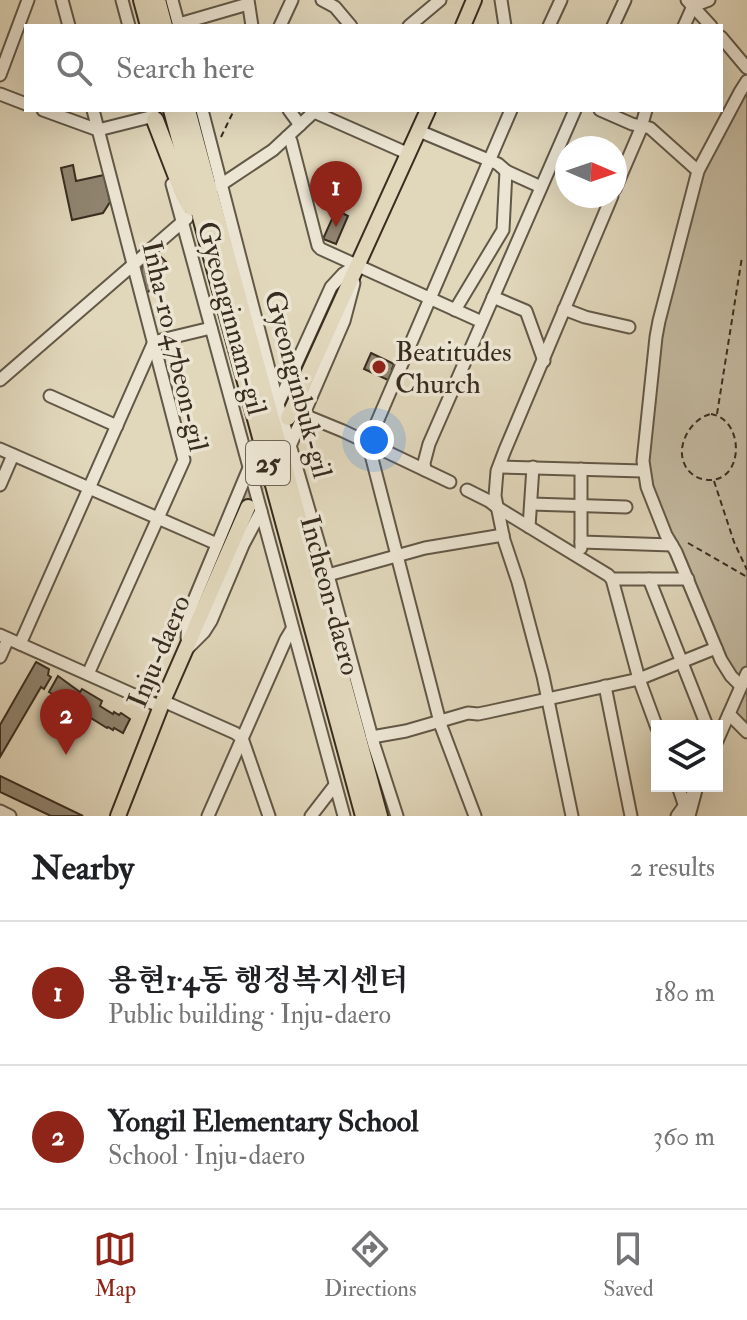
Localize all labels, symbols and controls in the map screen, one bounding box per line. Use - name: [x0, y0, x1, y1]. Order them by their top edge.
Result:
- search box: [24, 24, 723, 112]
- icon: search: [52, 46, 96, 90]
- text: Search here: [116, 50, 255, 87]
- north arrow: [555, 136, 627, 208]
- pin: 1: [310, 161, 362, 227]
- street label: Gyeonginnam-gil: [189, 218, 274, 419]
- street label: Inha-ro 47beon-gil: [133, 238, 216, 455]
- street label: Gyeonginbuk-gil: [256, 287, 339, 482]
- place label: Beatitudes Church: [395, 335, 512, 402]
- marker: Beatitudes Church: [370, 358, 388, 376]
- your location: [354, 420, 394, 460]
- road number: 25: [246, 441, 290, 485]
- street label: Incheon-daero: [291, 512, 368, 679]
- street label: Inju-daero: [120, 590, 199, 713]
- pin: 2: [40, 689, 92, 755]
- map controls: [651, 720, 723, 792]
- button: layers: [651, 720, 723, 792]
- text: Nearby: [32, 847, 134, 890]
- text: 2 results: [630, 852, 715, 884]
- text: 용현1·4동 행정복지센터: [108, 962, 408, 999]
- text: 1: [53, 977, 63, 1009]
- text: 180 m: [655, 977, 715, 1009]
- text: Public building · Inju-daero: [108, 999, 391, 1031]
- text: Yongil Elementary School: [108, 1103, 419, 1140]
- text: 2: [51, 1121, 65, 1153]
- text: 360 m: [653, 1121, 715, 1153]
- text: School · Inju-daero: [108, 1140, 305, 1172]
- tab: Map: [93, 1227, 137, 1303]
- tab: Directions: [324, 1227, 417, 1303]
- tab: Saved: [603, 1227, 654, 1303]

